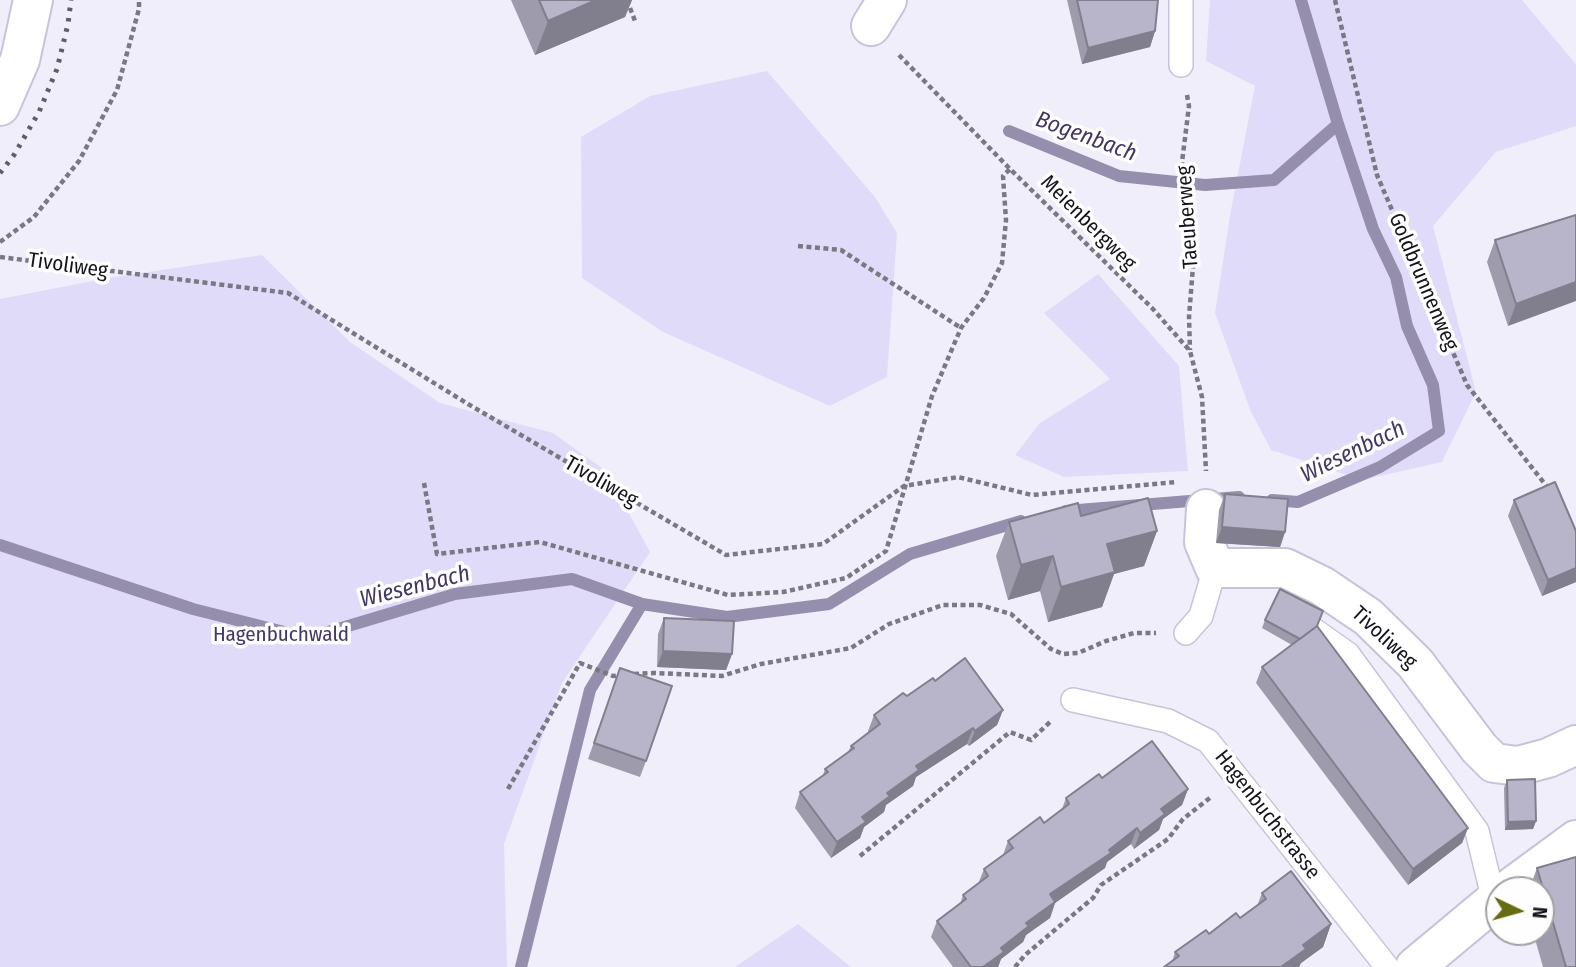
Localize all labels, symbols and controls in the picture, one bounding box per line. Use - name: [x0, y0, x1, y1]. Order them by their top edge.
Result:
- water label: Bogenbach: [1032, 106, 1140, 168]
- street label: Taeuberweg: [1172, 165, 1204, 269]
- street label: Meienbergweg: [1035, 170, 1141, 276]
- street label: Goldbrunnenweg: [1383, 209, 1463, 355]
- street label: Tivoliweg: [27, 248, 109, 284]
- water label: Wiesenbach: [1296, 415, 1410, 489]
- street label: Tivoliweg: [560, 451, 642, 513]
- water label: Wiesenbach: [357, 560, 473, 614]
- street label: Tivoliweg: [1346, 601, 1422, 675]
- park label: Hagenbuchwald: [213, 622, 349, 648]
- street label: Hagenbuchstrasse: [1209, 745, 1325, 885]
- north arrow: [1485, 876, 1555, 946]
- text: N: [1527, 906, 1551, 919]

